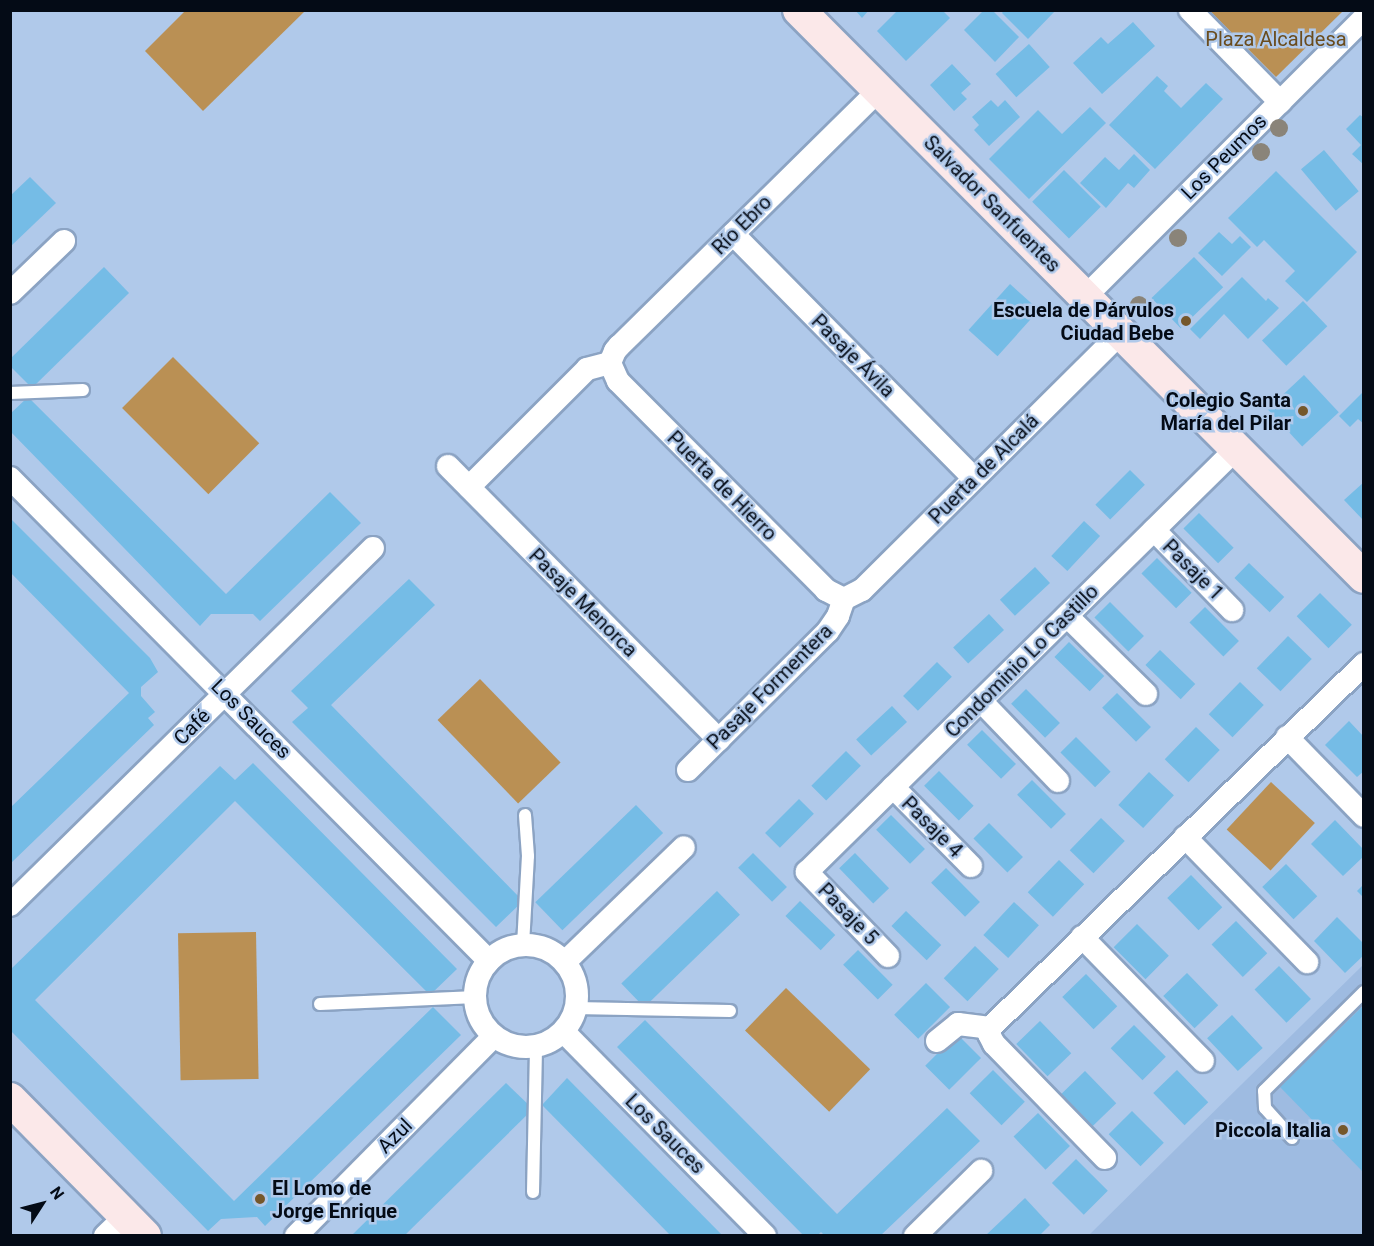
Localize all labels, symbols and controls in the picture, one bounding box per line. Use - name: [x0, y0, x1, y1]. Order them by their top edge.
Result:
- park label: Plaza Alcaldesa: [1205, 27, 1347, 51]
- street label: Los Peumos: [1176, 109, 1272, 205]
- street label: Salvador Sanfuentes: [919, 131, 1065, 277]
- street label: Río Ebro: [707, 190, 777, 260]
- place label: Escuela de Párvulos Ciudad Bebe: [993, 298, 1174, 345]
- street label: Pasaje Ávila: [806, 309, 900, 403]
- marker: Escuela de Párvulos Ciudad Bebe: [1179, 314, 1193, 328]
- place label: Colegio Santa María del Pilar: [1161, 388, 1291, 435]
- marker: Colegio Santa María del Pilar: [1296, 404, 1310, 418]
- street label: Puerta de Alcalá: [924, 409, 1044, 529]
- street label: Puerta de Hierro: [662, 426, 782, 546]
- street label: Pasaje 1: [1158, 535, 1228, 605]
- street label: Pasaje Menorca: [524, 544, 642, 662]
- street label: Condominio Lo Castillo: [940, 579, 1104, 743]
- street label: Pasaje Formentera: [702, 619, 838, 755]
- street label: Los Sauces: [206, 674, 296, 764]
- street label: Café: [169, 704, 215, 750]
- street label: Pasaje 4: [897, 792, 967, 862]
- street label: Pasaje 5: [813, 878, 883, 950]
- street label: Los Sauces: [620, 1089, 710, 1179]
- street label: Azul: [373, 1114, 417, 1158]
- place label: Piccola Italia: [1215, 1118, 1331, 1142]
- marker: Piccola Italia: [1336, 1123, 1350, 1137]
- north arrow: [12, 1174, 72, 1234]
- place label: El Lomo de Jorge Enrique: [272, 1176, 397, 1223]
- text: N: [46, 1183, 68, 1203]
- marker: El Lomo de Jorge Enrique: [253, 1192, 267, 1206]

